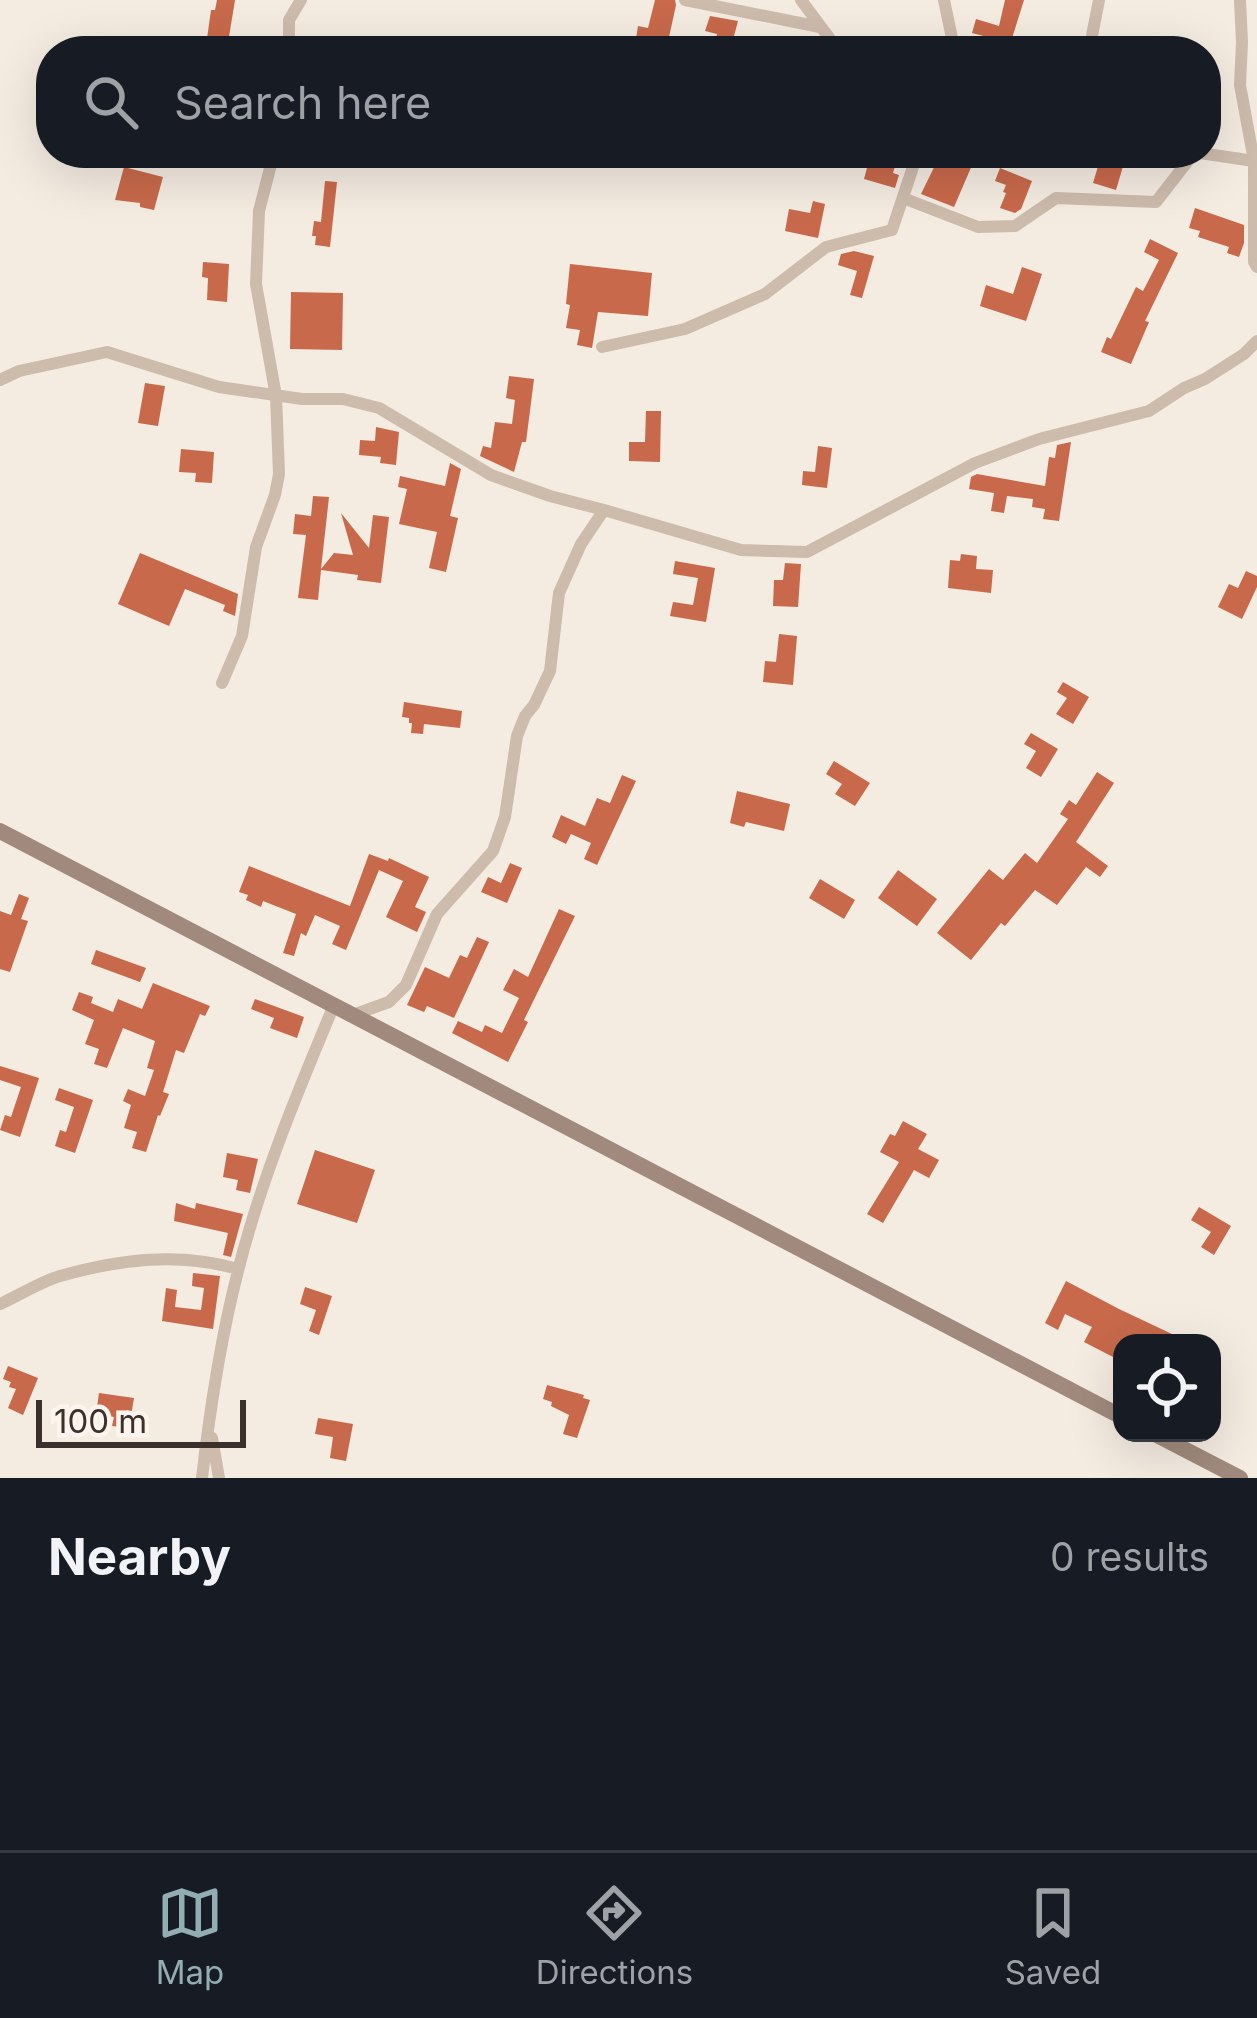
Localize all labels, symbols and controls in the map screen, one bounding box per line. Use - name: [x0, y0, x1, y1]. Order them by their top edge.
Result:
- search box: [36, 36, 1221, 168]
- icon: search: [78, 69, 144, 135]
- text: Search here: [174, 75, 431, 130]
- map controls: [1113, 1334, 1221, 1442]
- button: locate: [1113, 1334, 1221, 1442]
- scale bar: [36, 1394, 246, 1447]
- text: 100 m: [54, 1401, 147, 1441]
- text: Nearby: [48, 1526, 231, 1587]
- text: 0 results: [1050, 1533, 1209, 1580]
- tab: Map: [156, 1880, 224, 1992]
- tab: Directions: [536, 1880, 693, 1992]
- tab: Saved: [1005, 1880, 1101, 1992]

